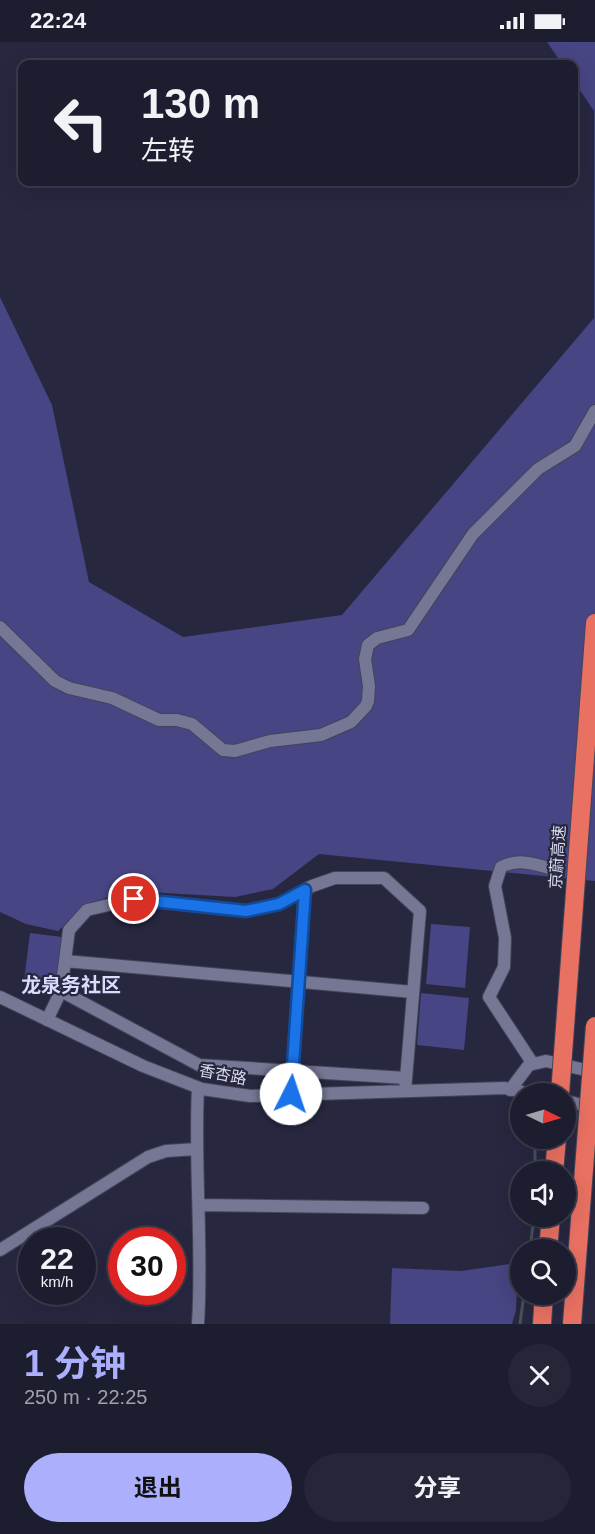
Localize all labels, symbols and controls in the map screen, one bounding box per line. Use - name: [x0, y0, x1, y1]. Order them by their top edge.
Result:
- text: 22:24: [30, 8, 86, 33]
- text: 130 m: [141, 80, 260, 127]
- icon: left: [42, 84, 120, 162]
- text: 左转: [141, 136, 195, 166]
- street label: 京蔚高速: [547, 825, 568, 890]
- pin: [108, 873, 159, 924]
- icon: arrive: [117, 882, 150, 915]
- district label: 龙泉务社区: [21, 974, 121, 996]
- street label: 香杏路: [198, 1062, 248, 1087]
- position arrow: [259, 1062, 323, 1126]
- north arrow: [510, 1083, 576, 1149]
- map controls: [510, 1083, 576, 1305]
- button: sound: [510, 1161, 576, 1227]
- speed limit sign: 30: [108, 1227, 186, 1305]
- button: search: [510, 1239, 576, 1305]
- text: 22: [40, 1242, 74, 1275]
- text: km/h: [41, 1273, 73, 1290]
- text: 1 分钟: [24, 1343, 126, 1384]
- button: close: [508, 1344, 571, 1407]
- text: 250 m · 22:25: [24, 1386, 147, 1408]
- button: 退出: [24, 1453, 292, 1522]
- button: 分享: [304, 1453, 571, 1522]

